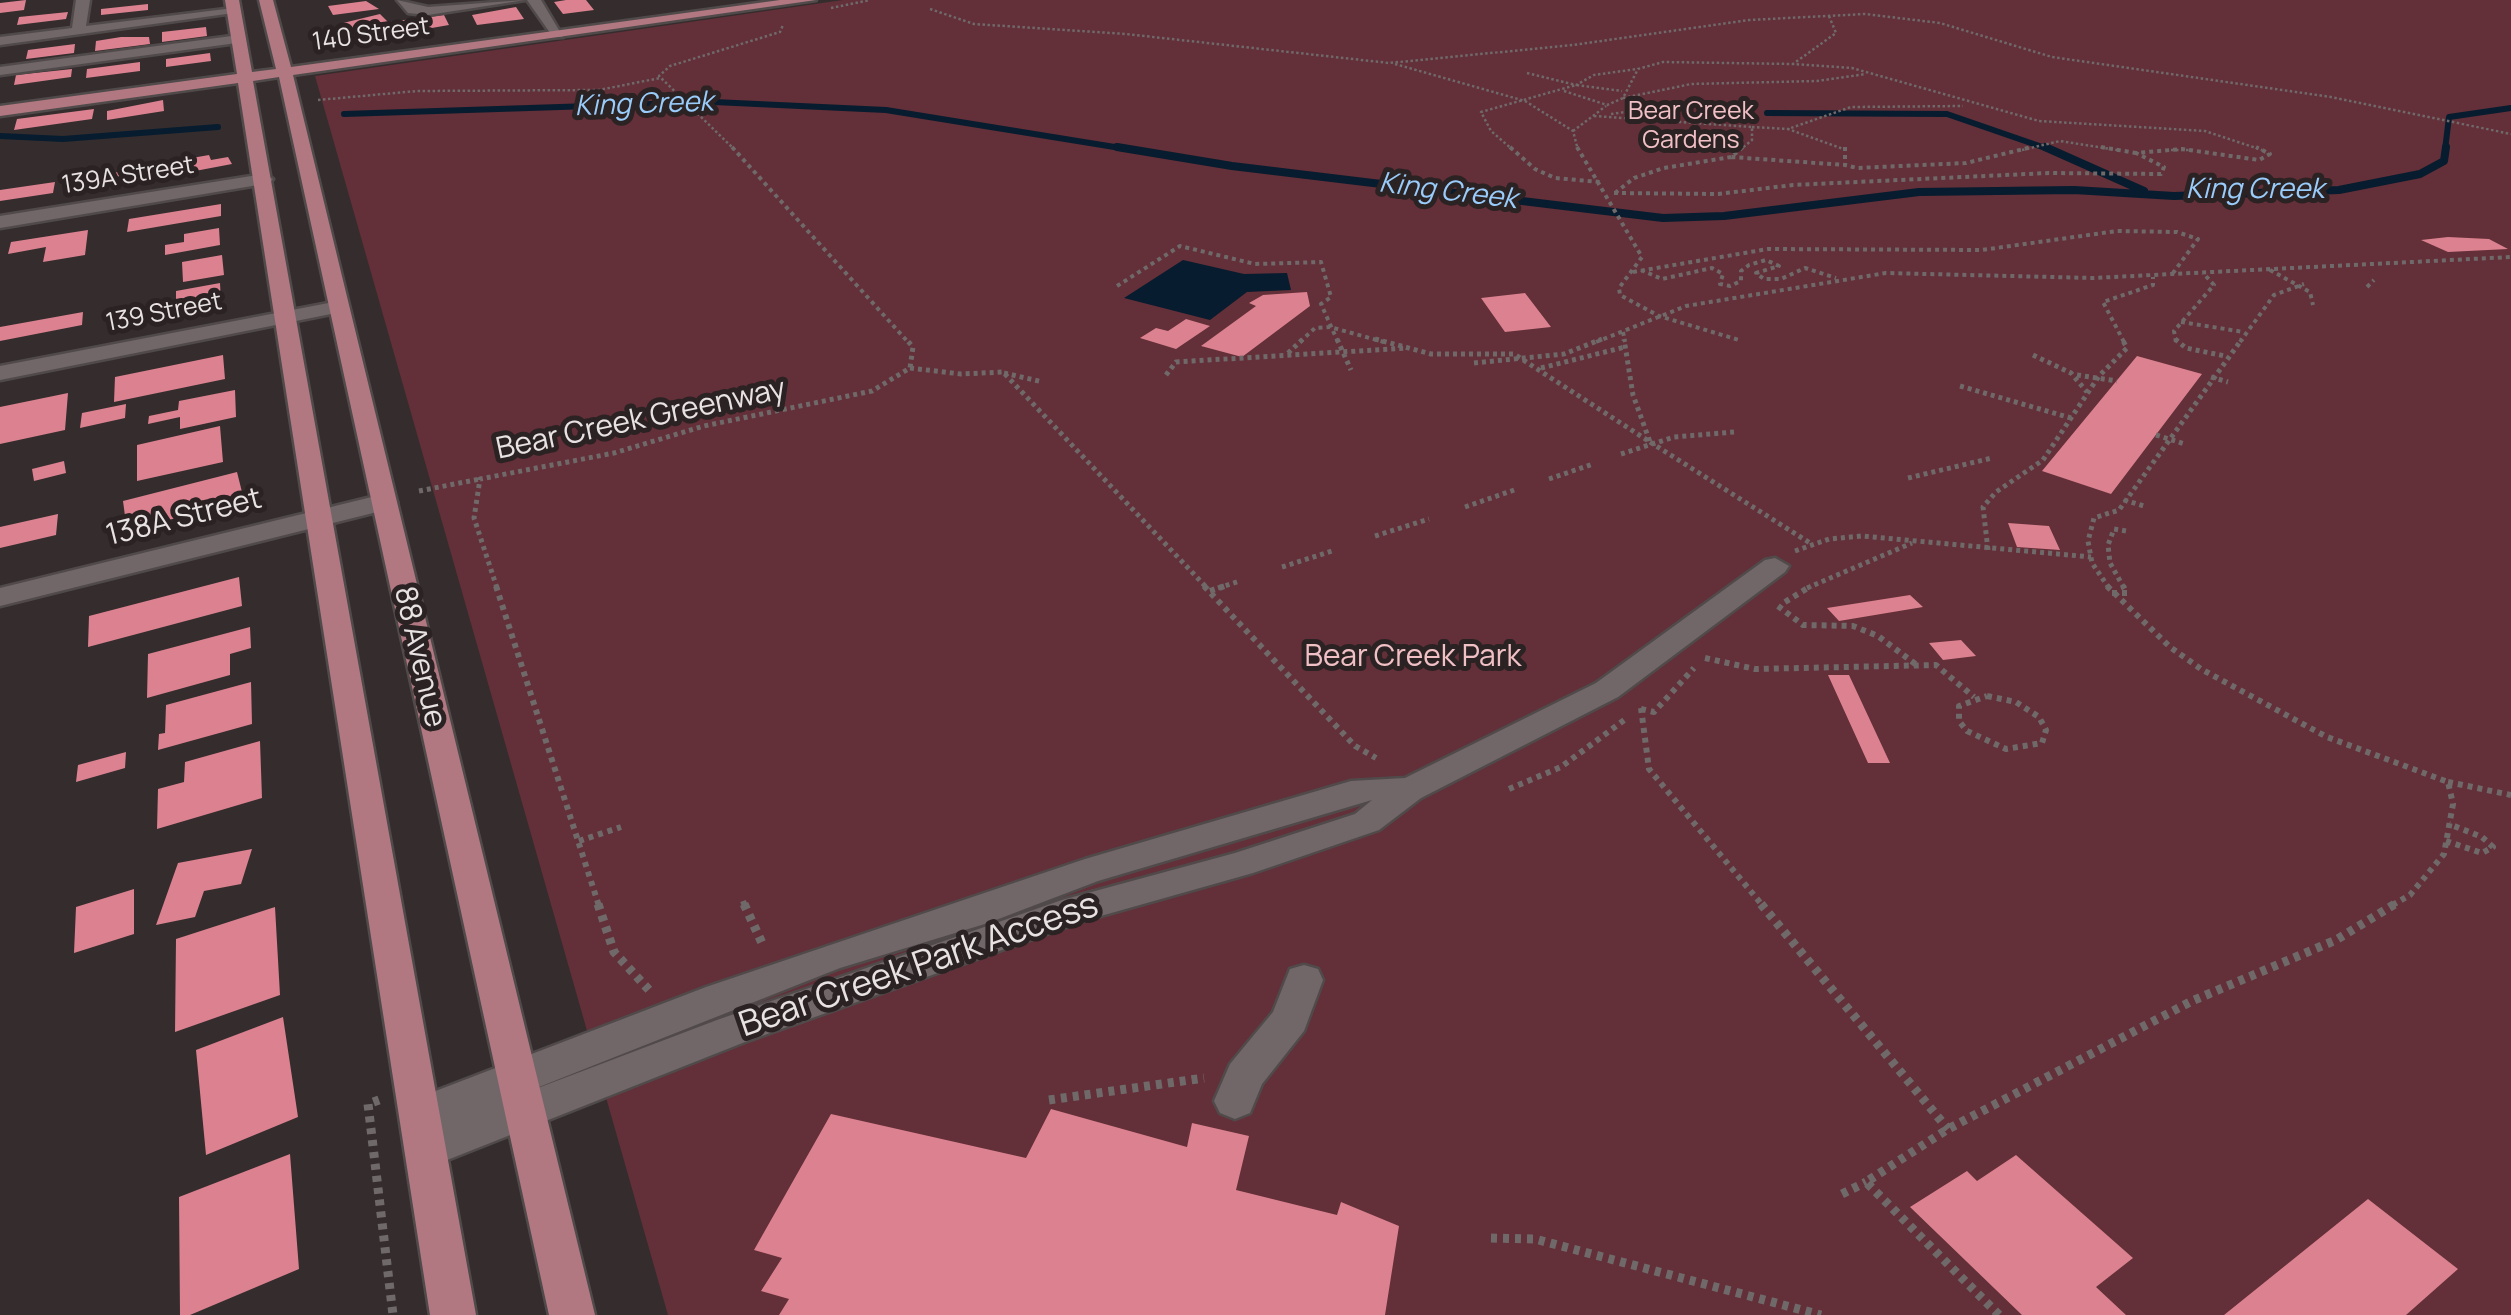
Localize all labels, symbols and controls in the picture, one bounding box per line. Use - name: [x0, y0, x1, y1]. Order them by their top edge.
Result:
- street label: 140 Street: [310, 12, 432, 58]
- water label: King Creek: [574, 86, 714, 124]
- park label: Bear Creek Gardens: [1628, 97, 1754, 156]
- street label: 139A Street: [60, 151, 196, 201]
- water label: King Creek: [1377, 167, 1519, 217]
- water label: King Creek: [2186, 173, 2324, 207]
- street label: 139 Street: [103, 287, 225, 339]
- street label: Bear Creek Greenway: [493, 372, 789, 468]
- street label: 138A Street: [103, 481, 265, 555]
- street label: 88 Avenue: [385, 583, 453, 731]
- park label: Bear Creek Park: [1305, 640, 1521, 676]
- street label: Bear Creek Park Access: [734, 885, 1104, 1047]

